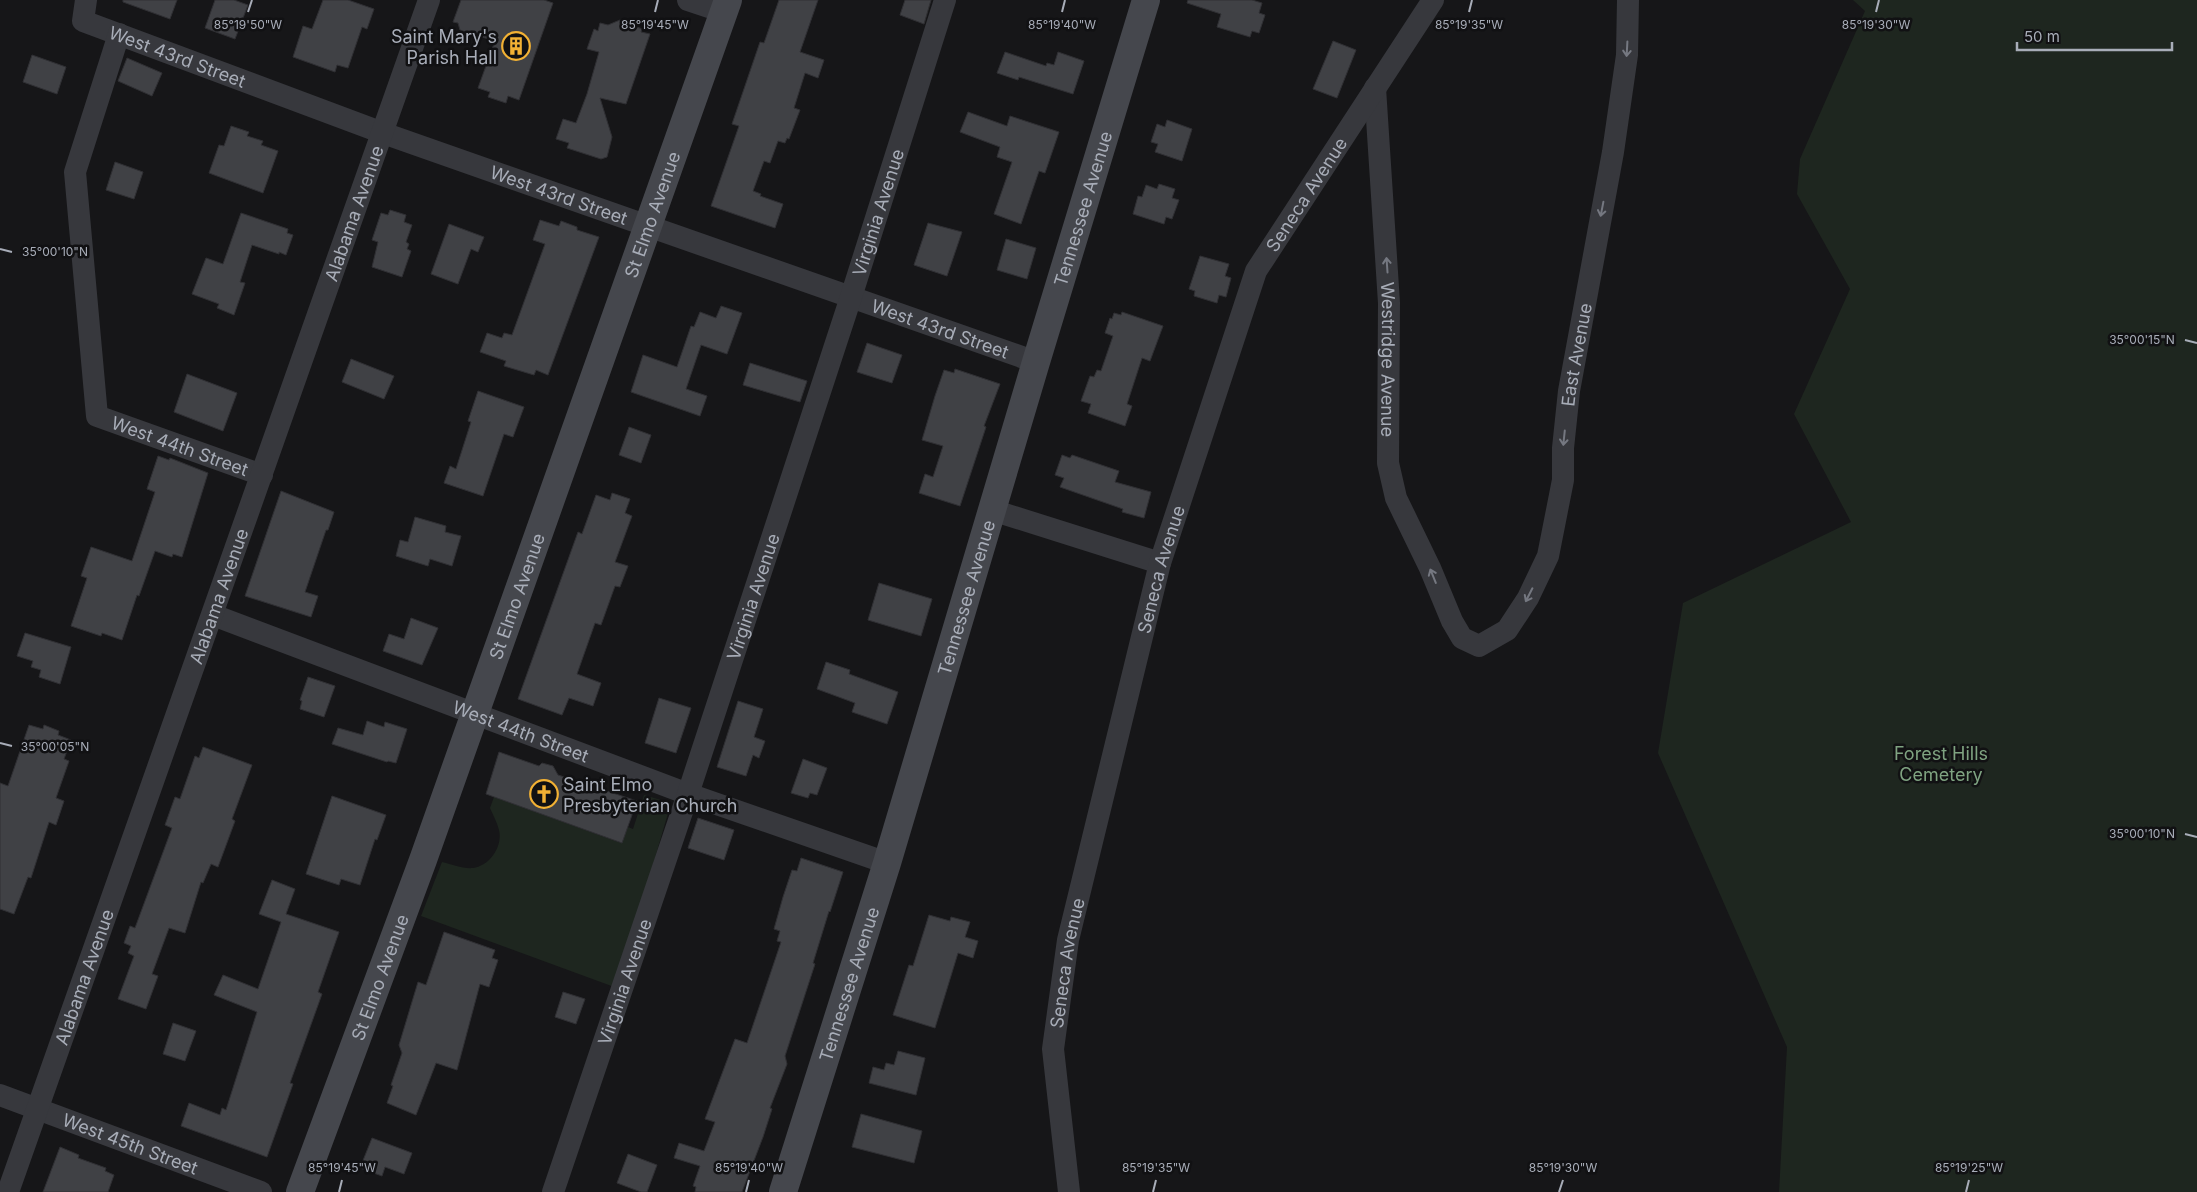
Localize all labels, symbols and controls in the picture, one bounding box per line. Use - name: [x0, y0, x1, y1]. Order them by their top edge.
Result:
- text: 85°19'50"W: [214, 17, 282, 32]
- text: 85°19'45"W: [621, 17, 689, 32]
- text: 85°19'40"W: [1028, 17, 1096, 32]
- text: 85°19'35"W: [1435, 17, 1503, 32]
- text: 85°19'30"W: [1842, 17, 1910, 32]
- scale bar: [2017, 20, 2172, 52]
- street label: West 43rd Street: [106, 21, 249, 91]
- place label: Saint Mary's Parish Hall: [391, 26, 497, 68]
- text: 50 m: [2024, 27, 2060, 46]
- building icon: Saint Mary's Parish Hall: [501, 31, 531, 61]
- one-way arrow: [1623, 40, 1632, 56]
- street label: Tennessee Avenue: [1049, 129, 1116, 289]
- street label: Seneca Avenue: [1261, 133, 1351, 255]
- street label: Alabama Avenue: [320, 143, 387, 284]
- street label: Virginia Avenue: [848, 146, 908, 279]
- street label: St Elmo Avenue: [620, 148, 684, 280]
- street label: West 43rd Street: [488, 161, 631, 229]
- one-way arrow: [1596, 201, 1606, 217]
- text: 35°00'10"N: [22, 244, 88, 259]
- one-way arrow: [1382, 257, 1391, 273]
- street label: Westridge Avenue: [1377, 281, 1400, 437]
- street label: West 43rd Street: [869, 295, 1012, 362]
- street label: East Avenue: [1557, 301, 1596, 407]
- text: 35°00'15"N: [2109, 332, 2175, 347]
- street label: West 44th Street: [109, 412, 251, 480]
- one-way arrow: [1559, 430, 1569, 446]
- street label: Seneca Avenue: [1133, 503, 1189, 635]
- street label: Tennessee Avenue: [933, 517, 999, 678]
- street label: Alabama Avenue: [185, 525, 252, 667]
- street label: St Elmo Avenue: [485, 530, 549, 662]
- street label: Virginia Avenue: [722, 531, 783, 663]
- one-way arrow: [1428, 569, 1438, 584]
- one-way arrow: [1524, 587, 1533, 602]
- street label: West 44th Street: [450, 696, 592, 766]
- text: 35°00'05"N: [21, 739, 89, 754]
- park label: Forest Hills Cemetery: [1894, 743, 1988, 785]
- place label: Saint Elmo Presbyterian Church: [563, 774, 737, 816]
- church icon: Saint Elmo Presbyterian Church: [529, 779, 559, 809]
- text: 35°00'10"N: [2109, 826, 2175, 841]
- street label: Seneca Avenue: [1045, 896, 1088, 1030]
- street label: Tennessee Avenue: [814, 904, 883, 1064]
- street label: Alabama Avenue: [50, 906, 118, 1048]
- street label: St Elmo Avenue: [347, 911, 412, 1043]
- street label: Virginia Avenue: [593, 916, 655, 1048]
- street label: West 45th Street: [60, 1109, 201, 1178]
- text: 85°19'45"W: [308, 1160, 376, 1175]
- text: 85°19'40"W: [715, 1160, 783, 1175]
- text: 85°19'35"W: [1122, 1160, 1190, 1175]
- text: 85°19'30"W: [1529, 1160, 1597, 1175]
- text: 85°19'25"W: [1935, 1160, 2003, 1175]

